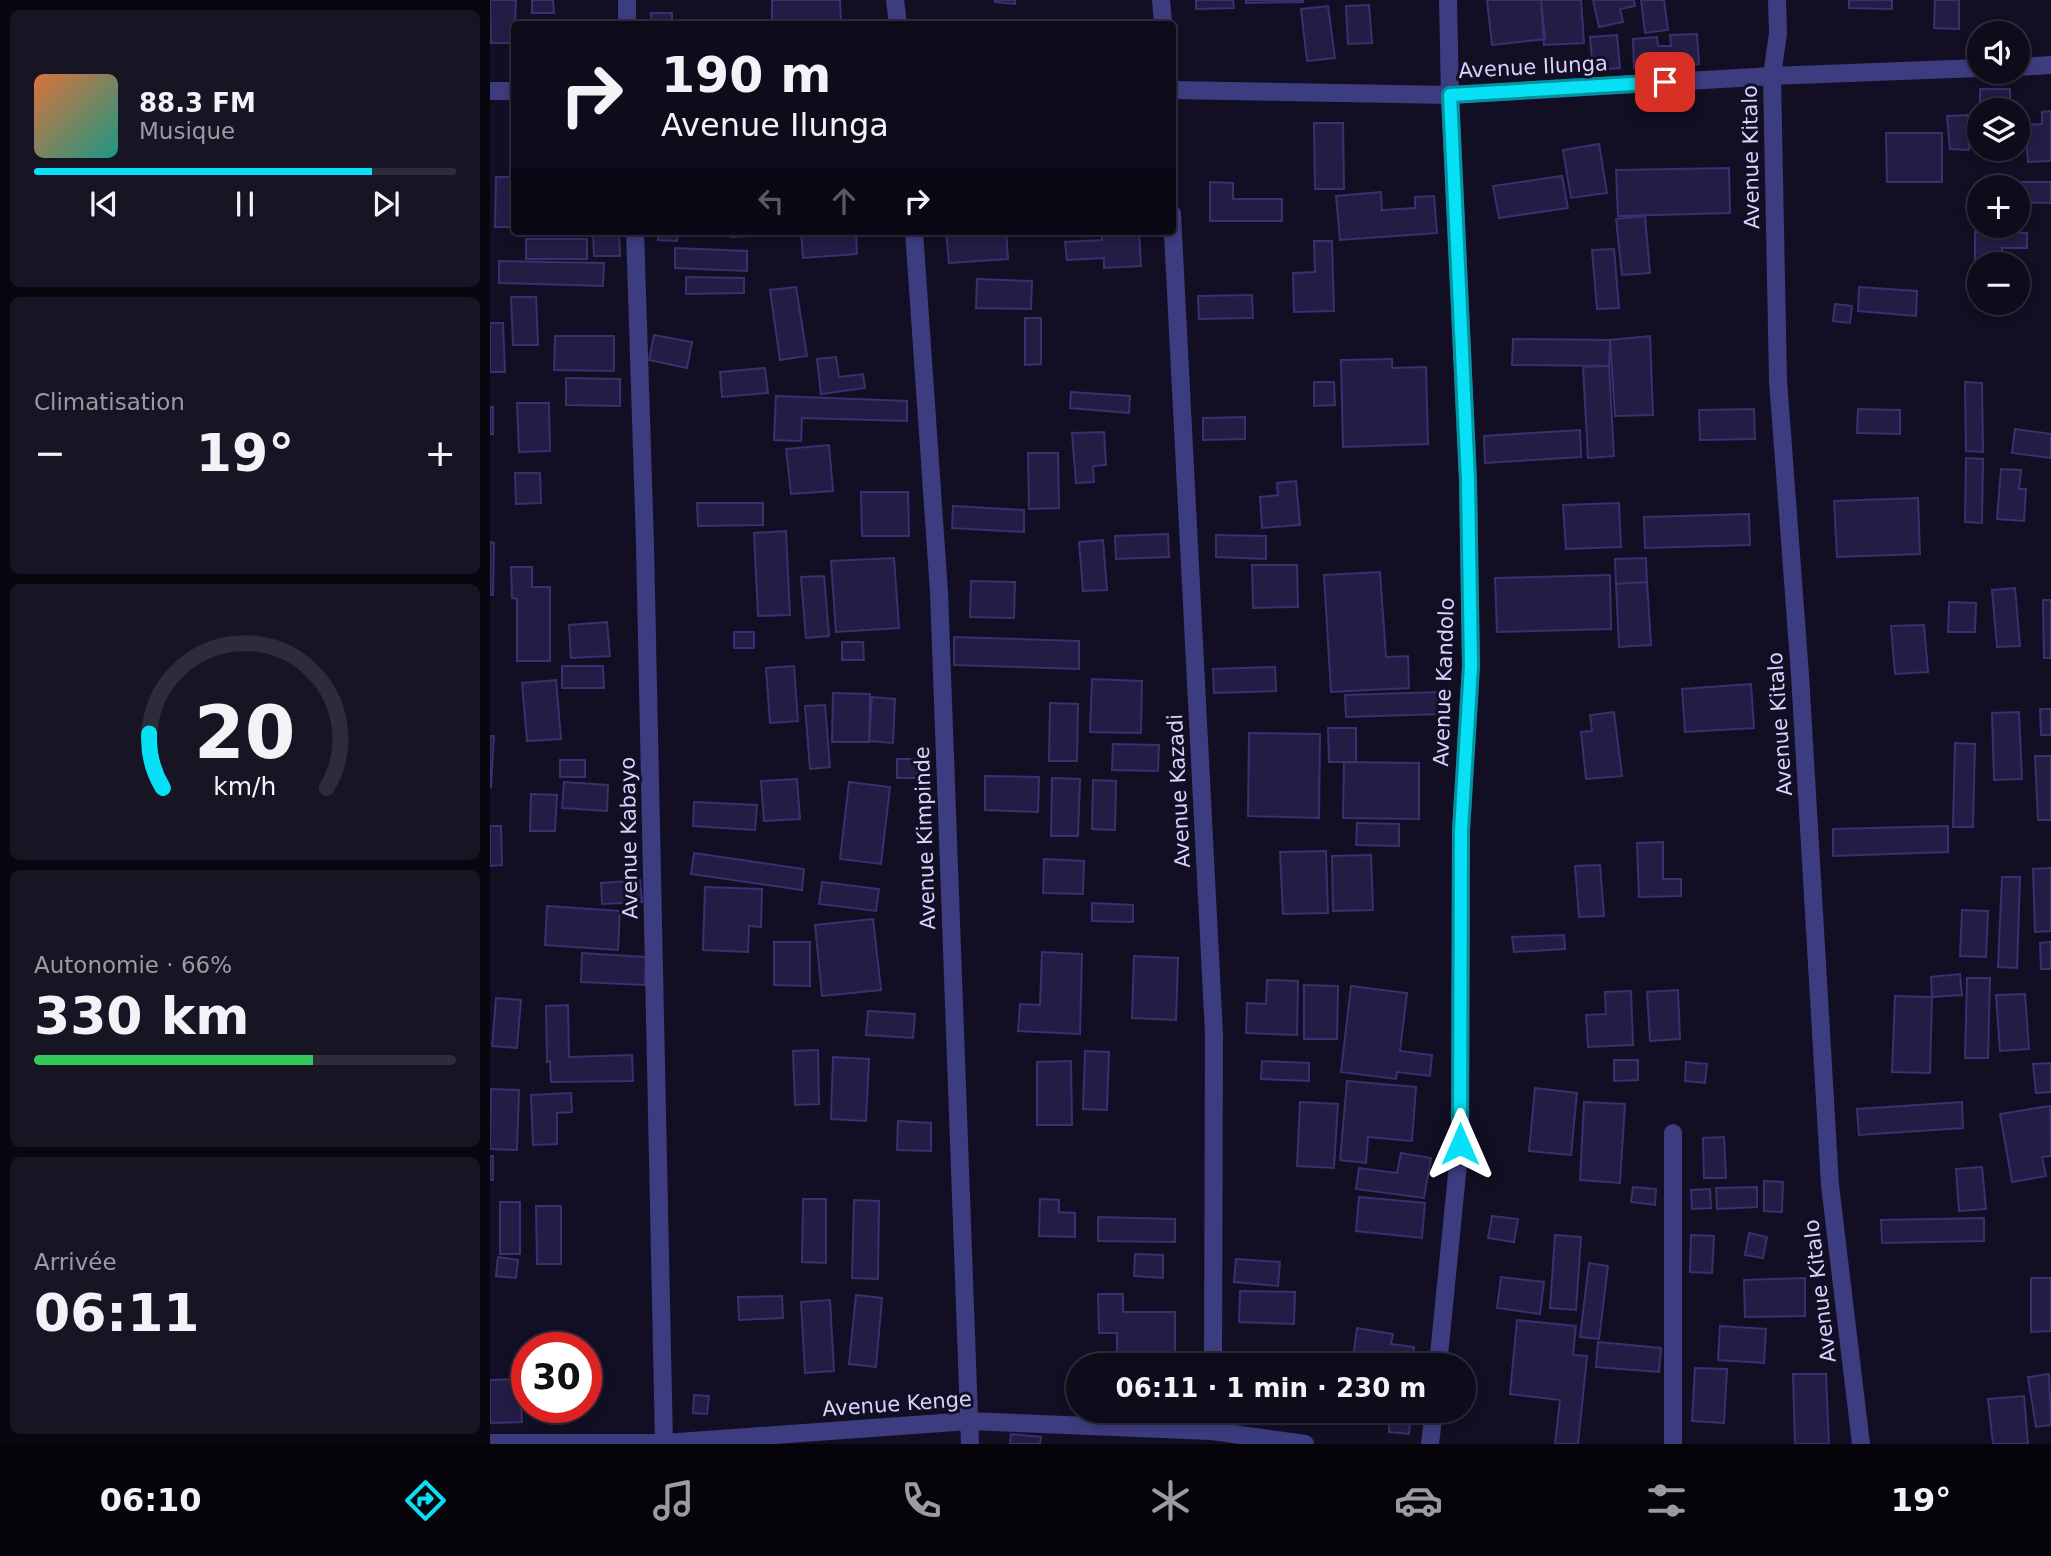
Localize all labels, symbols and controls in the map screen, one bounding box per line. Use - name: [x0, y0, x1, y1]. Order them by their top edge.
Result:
- map controls: [1967, 21, 2030, 315]
- button: sound: [1967, 21, 2030, 84]
- text: 190 m: [661, 47, 831, 104]
- icon: right: [546, 49, 637, 140]
- street label: Avenue Ilunga: [1458, 51, 1608, 83]
- pin: [1635, 52, 1695, 112]
- icon: arrive: [1646, 63, 1684, 101]
- street label: Avenue Kitalo: [1738, 85, 1764, 229]
- text: 88.3 FM: [139, 88, 256, 118]
- button: layers: [1967, 98, 2030, 161]
- text: Avenue Ilunga: [661, 106, 889, 144]
- text: Musique: [139, 118, 235, 144]
- button: +: [1967, 175, 2030, 238]
- icon: left: [752, 182, 790, 220]
- icon: ahead: [825, 182, 863, 220]
- icon: right: [898, 182, 936, 220]
- icon: previous: [85, 185, 123, 223]
- icon: pause: [226, 185, 264, 223]
- icon: next: [367, 185, 405, 223]
- button: −: [1967, 252, 2030, 315]
- text: Climatisation: [34, 389, 185, 415]
- text: 19°: [196, 423, 294, 483]
- text: −: [34, 431, 66, 475]
- text: +: [424, 431, 456, 475]
- street label: Avenue Kandolo: [1429, 597, 1459, 767]
- street label: Avenue Kitalo: [1763, 651, 1797, 797]
- text: 20: [194, 690, 296, 775]
- street label: Avenue Kazadi: [1163, 713, 1195, 869]
- street label: Avenue Kimpinde: [910, 746, 940, 930]
- street label: Avenue Kabayo: [616, 757, 642, 919]
- text: km/h: [213, 772, 277, 801]
- text: Autonomie · 66%: [34, 952, 232, 978]
- text: 330 km: [34, 986, 249, 1046]
- position arrow: [1423, 1107, 1497, 1181]
- street label: Avenue Kitalo: [1799, 1218, 1841, 1364]
- text: Arrivée: [34, 1249, 117, 1275]
- text: 06:11: [34, 1283, 200, 1343]
- speed limit sign: 30: [511, 1332, 602, 1423]
- text: 06:11 · 1 min · 230 m: [1116, 1373, 1426, 1403]
- street label: Avenue Kenge: [821, 1387, 973, 1421]
- icon: directions: [401, 1476, 450, 1525]
- icon: music: [649, 1476, 698, 1525]
- icon: phone: [897, 1476, 946, 1525]
- icon: climate: [1146, 1476, 1195, 1525]
- icon: car: [1394, 1476, 1443, 1525]
- icon: filters: [1642, 1476, 1691, 1525]
- text: 06:10: [100, 1481, 202, 1519]
- text: 19°: [1891, 1481, 1951, 1519]

